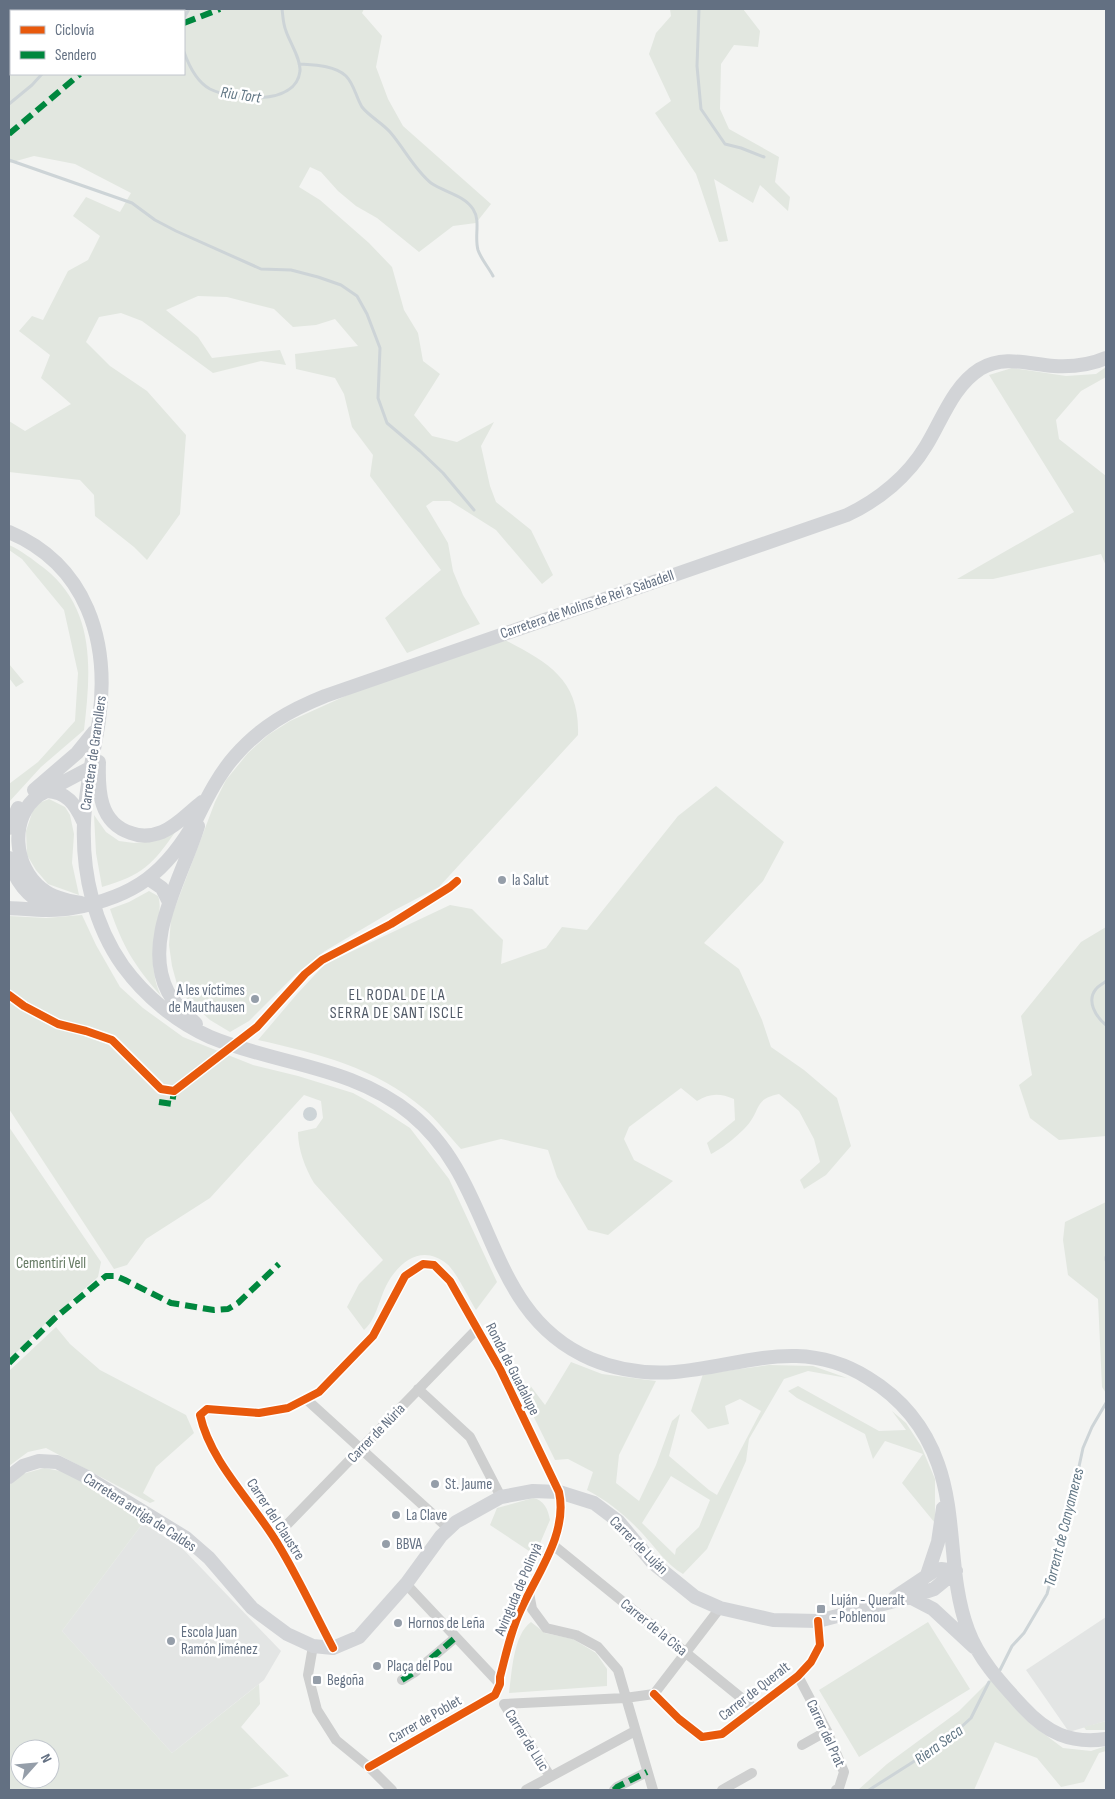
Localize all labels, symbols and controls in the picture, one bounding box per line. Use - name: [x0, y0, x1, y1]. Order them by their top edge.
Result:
- legend: [10, 10, 185, 75]
- text: Ciclovía: [55, 21, 95, 40]
- text: Sendero: [55, 46, 96, 65]
- water label: Riu Tort: [219, 83, 263, 108]
- street label: Carretera de Molins de Rei a Sabadell: [498, 566, 677, 643]
- street label: Carretera de Granollers: [76, 695, 111, 812]
- place label: la Salut: [512, 871, 549, 890]
- marker: la Salut: [496, 874, 508, 886]
- place label: A les víctimes de Mauthausen: [168, 981, 245, 1017]
- district label: EL RODAL DE LA SERRA DE SANT ISCLE: [330, 986, 464, 1023]
- marker: A les víctimes de Mauthausen: [249, 993, 261, 1005]
- park label: Cementiri Vell: [16, 1254, 86, 1273]
- street label: Ronda de Guadalupe: [481, 1320, 544, 1419]
- street label: Carrer de Núria: [343, 1399, 410, 1467]
- water label: Torrent de Canyameres: [1041, 1466, 1088, 1589]
- street label: Carretera antiga de Caldes: [79, 1469, 200, 1556]
- street label: Carrer del Claustre: [242, 1475, 309, 1564]
- place label: St. Jaume: [445, 1475, 492, 1494]
- marker: St. Jaume: [429, 1478, 441, 1490]
- place label: La Clave: [406, 1506, 447, 1525]
- marker: La Clave: [390, 1509, 402, 1521]
- street label: Carrer de Luján: [605, 1512, 672, 1579]
- place label: BBVA: [396, 1535, 423, 1554]
- marker: BBVA: [380, 1538, 392, 1550]
- street label: Avinguda de Polinyà: [490, 1540, 547, 1639]
- place label: Luján - Queralt - Poblenou: [831, 1591, 905, 1627]
- street label: Carrer de la Cisa: [616, 1595, 691, 1660]
- marker: Luján - Queralt - Poblenou: [815, 1603, 827, 1615]
- place label: Hornos de Leña: [408, 1614, 485, 1633]
- marker: Hornos de Leña: [392, 1617, 404, 1629]
- place label: Escola Juan Ramón Jiménez: [181, 1623, 258, 1659]
- marker: Escola Juan Ramón Jiménez: [165, 1635, 177, 1647]
- place label: Plaça del Pou: [387, 1657, 452, 1676]
- street label: Carrer de Queralt: [715, 1657, 794, 1725]
- marker: Plaça del Pou: [371, 1660, 383, 1672]
- place label: Begoña: [327, 1671, 364, 1690]
- marker: Begoña: [311, 1674, 323, 1686]
- street label: Carrer de Poblet: [386, 1691, 465, 1748]
- street label: Carrer del Prat: [802, 1697, 850, 1770]
- street label: Carrer de Lluc: [500, 1706, 553, 1775]
- water label: Riera Seca: [911, 1721, 967, 1769]
- north arrow: [10, 1739, 60, 1789]
- text: N: [37, 1751, 55, 1766]

